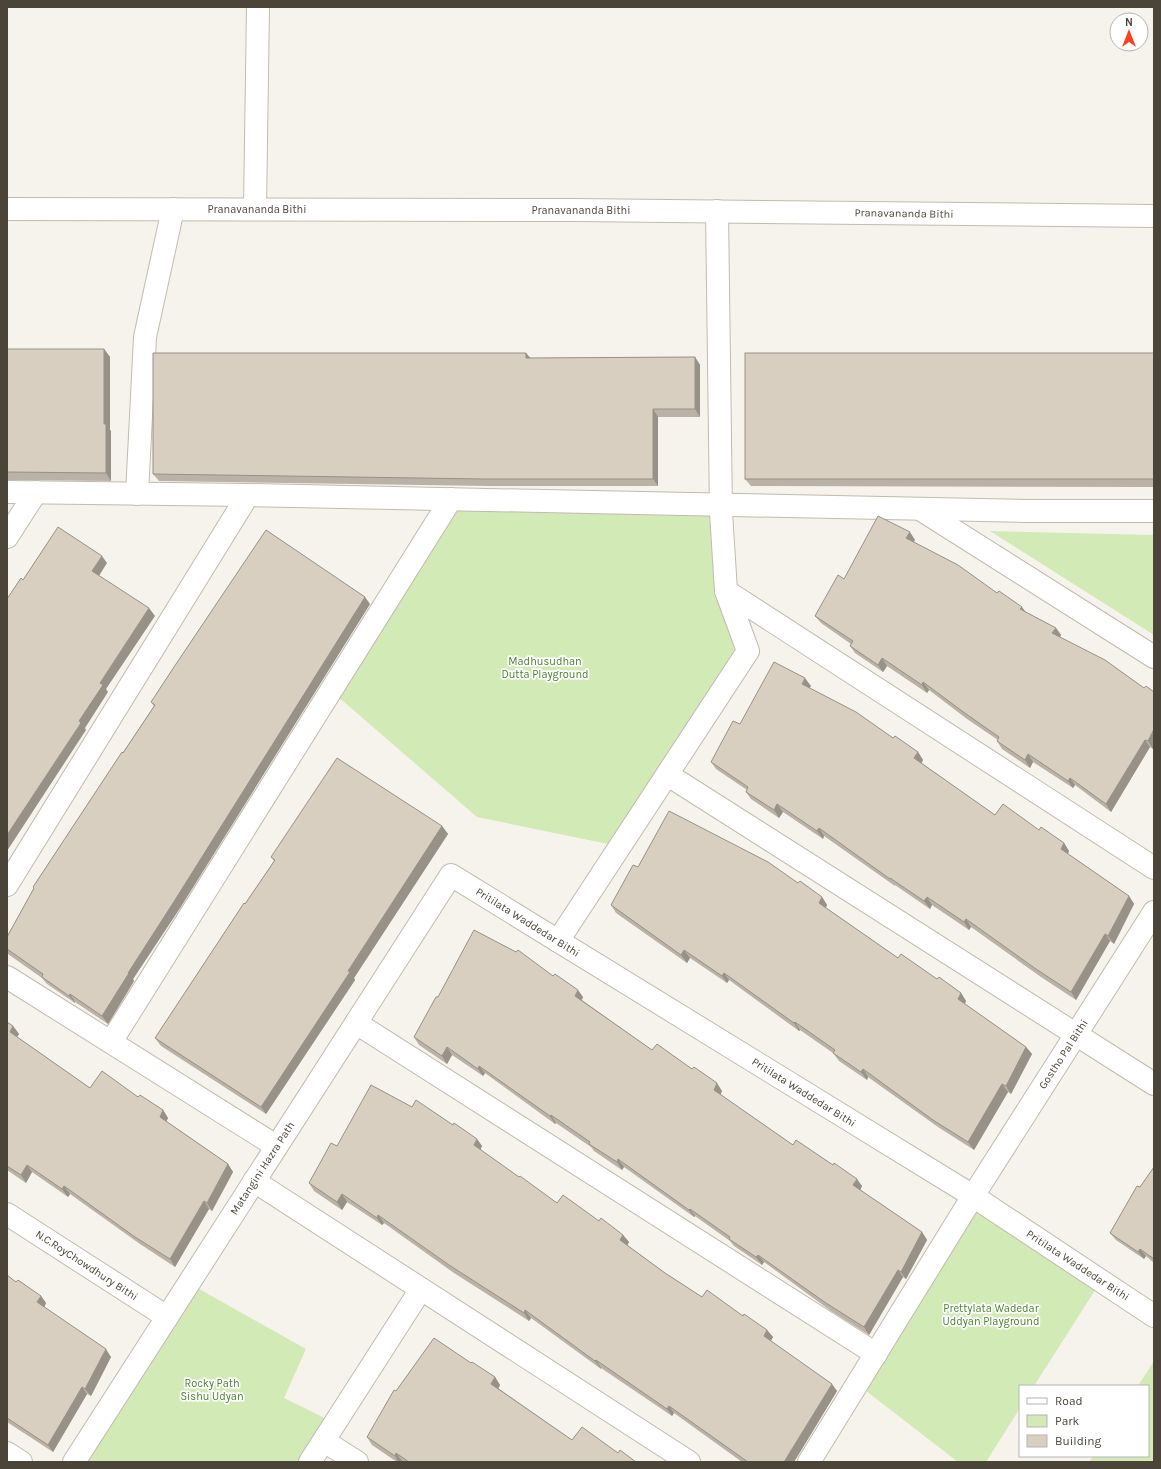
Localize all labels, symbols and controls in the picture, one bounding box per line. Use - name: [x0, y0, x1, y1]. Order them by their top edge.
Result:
- north arrow: [1109, 12, 1149, 52]
- text: N: [1125, 16, 1133, 29]
- street label: Pranavananda Bithi: [207, 203, 307, 216]
- street label: Pranavananda Bithi: [531, 204, 631, 217]
- street label: Pranavananda Bithi: [854, 206, 954, 221]
- park label: Madhusudhan Dutta Playground: [501, 655, 589, 681]
- street label: Pritilata Waddedar Bithi: [473, 885, 582, 960]
- street label: Gostho Pal Bithi: [1036, 1017, 1091, 1091]
- street label: Pritilata Waddedar Bithi: [749, 1055, 858, 1130]
- street label: Matangini Hazra Path: [227, 1119, 297, 1217]
- street label: Pritilata Waddedar Bithi: [1024, 1227, 1132, 1304]
- street label: N.C.RoyChowdhury Bithi: [33, 1228, 140, 1303]
- park label: Prettylata Wadedar Uddyan Playground: [943, 1302, 1039, 1328]
- park label: Rocky Path Sishu Udyan: [180, 1377, 244, 1403]
- legend: [1019, 1385, 1149, 1457]
- text: Road: [1055, 1394, 1083, 1408]
- text: Park: [1055, 1414, 1080, 1428]
- text: Building: [1055, 1434, 1102, 1448]

